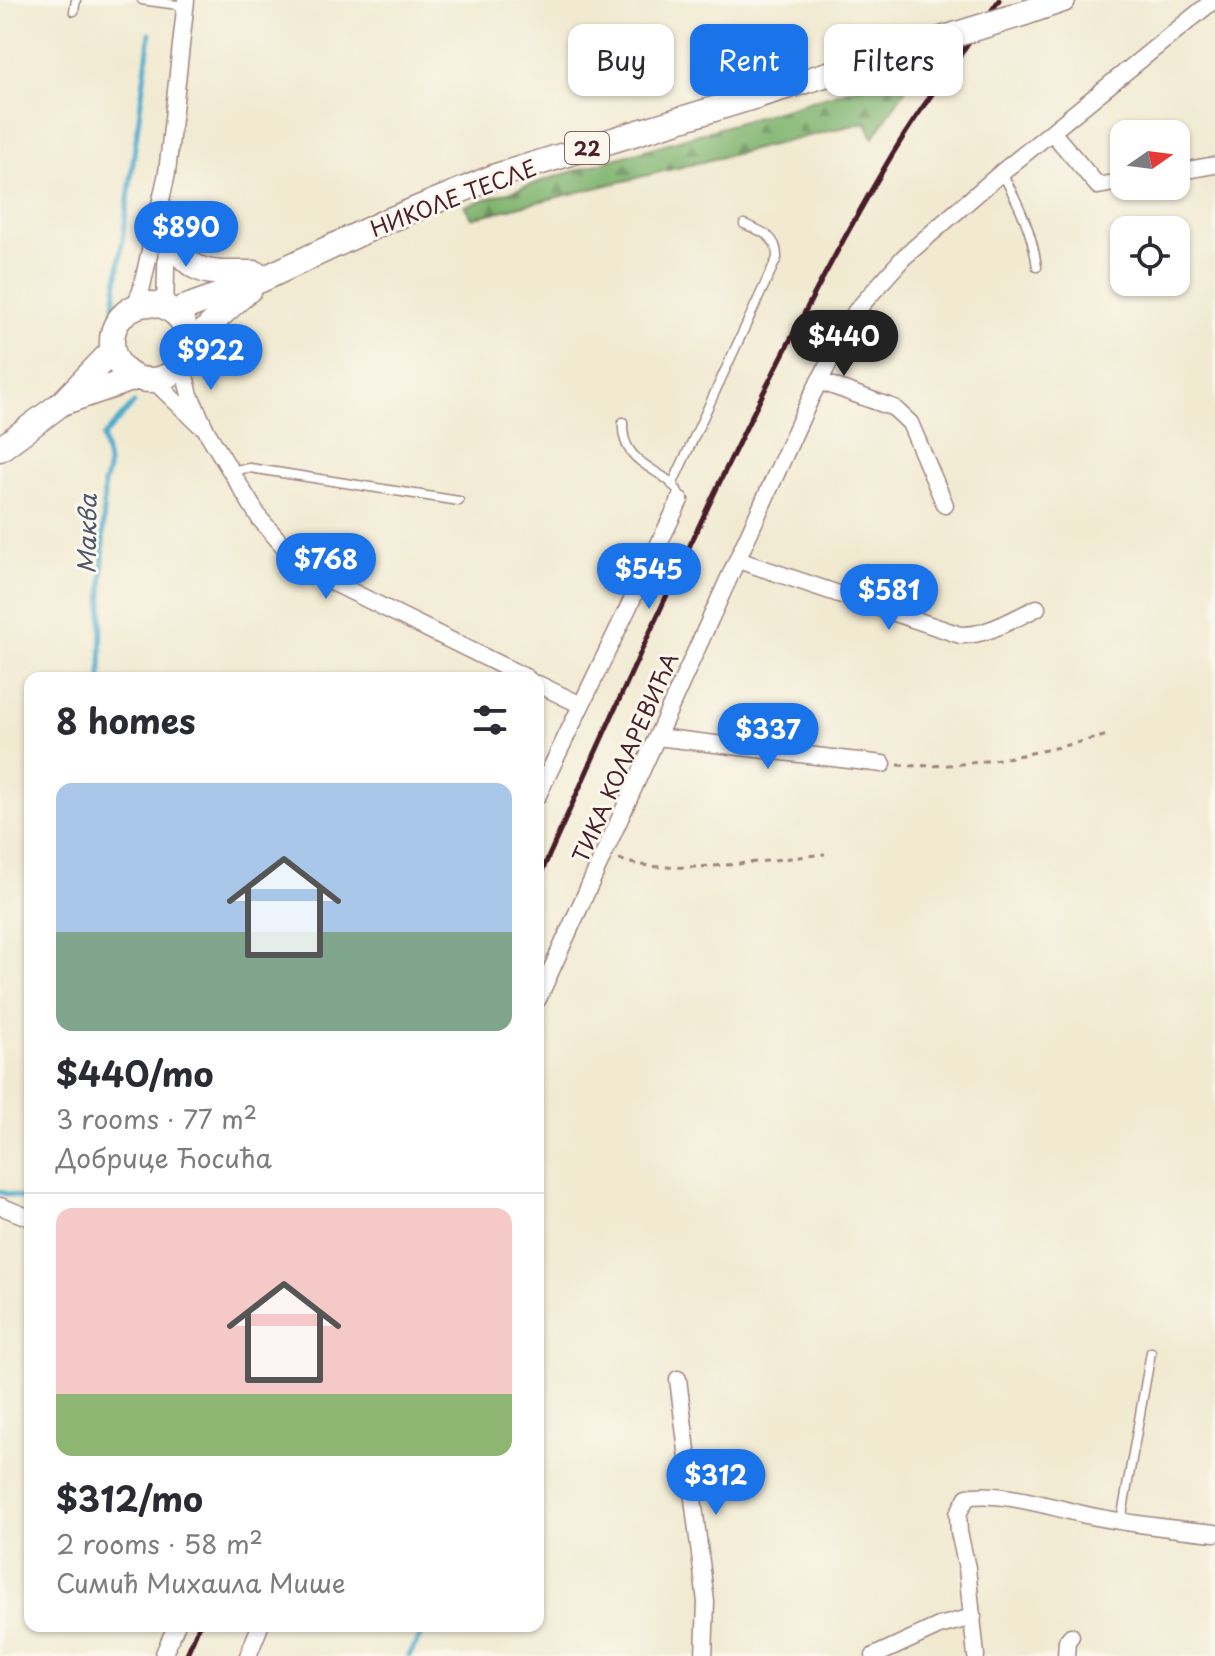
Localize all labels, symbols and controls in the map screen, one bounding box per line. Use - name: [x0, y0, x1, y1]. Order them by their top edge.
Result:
- chip: Buy: [568, 24, 674, 96]
- chip: Rent: [690, 24, 808, 96]
- chip: Filters: [824, 24, 963, 96]
- north arrow: [1110, 120, 1190, 200]
- map controls: [1110, 120, 1190, 296]
- road number: 22: [565, 132, 609, 164]
- street label: НИКОЛЕ ТЕСЛЕ: [365, 150, 541, 244]
- pin: $890: [139, 201, 233, 269]
- text: $890: [152, 207, 220, 246]
- button: locate: [1110, 216, 1190, 296]
- pin: $440: [797, 310, 891, 378]
- text: $440: [808, 316, 880, 355]
- pin: $922: [164, 324, 258, 392]
- text: $922: [177, 330, 245, 369]
- water label: Маква: [67, 493, 105, 574]
- pin: $768: [279, 533, 373, 601]
- text: $768: [294, 539, 358, 578]
- pin: $545: [602, 543, 696, 611]
- text: $545: [615, 549, 683, 588]
- pin: $581: [842, 564, 936, 632]
- text: $581: [858, 570, 920, 609]
- street label: ТИКА КОЛАРЕВИЋА: [563, 647, 685, 867]
- text: 8 homes: [56, 694, 196, 746]
- icon: filters: [468, 698, 512, 742]
- pin: $337: [721, 703, 815, 771]
- text: $337: [736, 709, 800, 748]
- icon: home: [212, 835, 356, 979]
- text: $440/mo: [56, 1047, 213, 1099]
- text: 3 rooms · 77 m²: [56, 1099, 257, 1138]
- text: Добрице Ћосића: [56, 1138, 272, 1177]
- icon: home: [212, 1260, 356, 1404]
- pin: $312: [669, 1449, 763, 1517]
- text: $312: [684, 1455, 748, 1494]
- text: $312/mo: [56, 1472, 203, 1524]
- text: 2 rooms · 58 m²: [56, 1524, 263, 1563]
- text: Симић Михаила Мише: [56, 1563, 346, 1602]

